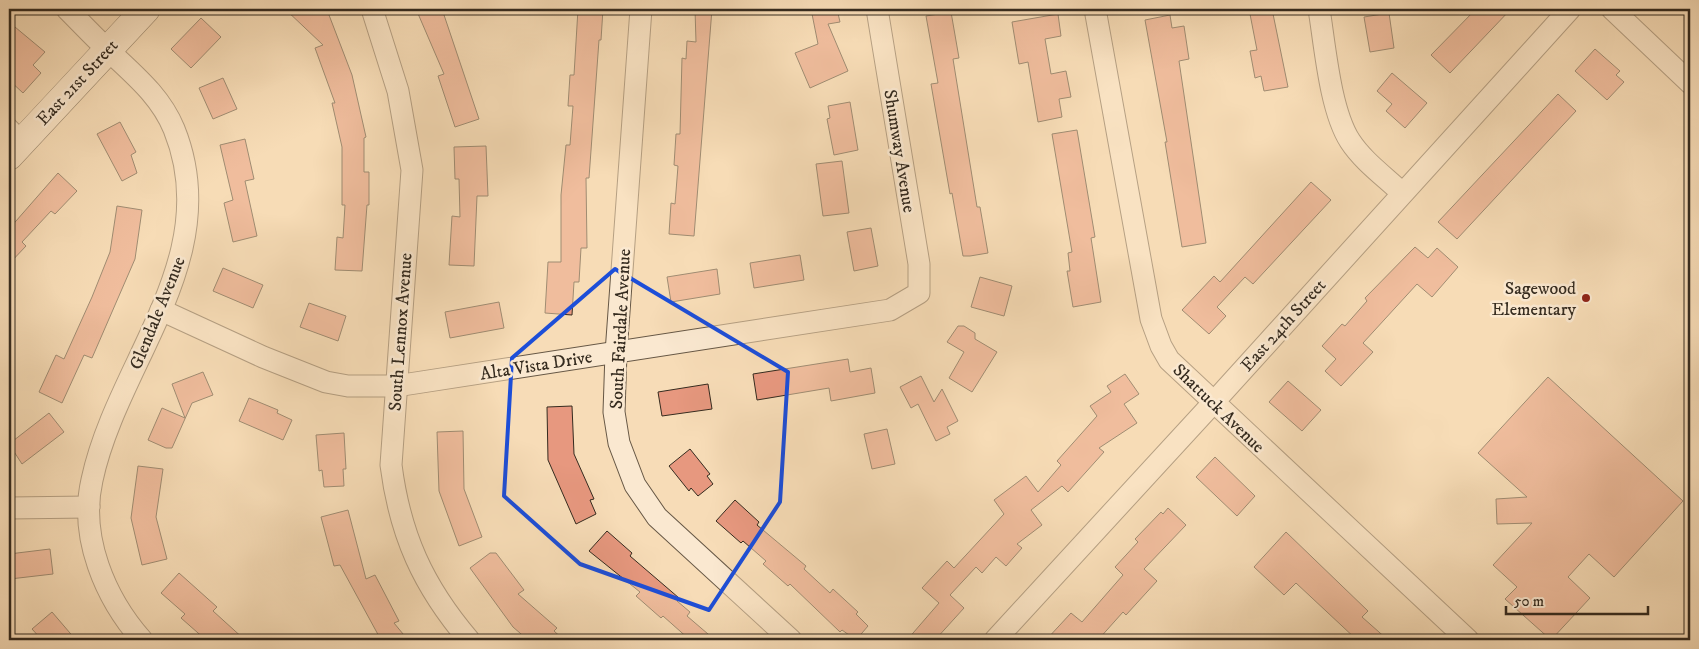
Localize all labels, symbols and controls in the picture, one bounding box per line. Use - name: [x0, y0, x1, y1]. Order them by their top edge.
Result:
- street label: East 21st Street: [32, 35, 123, 130]
- street label: Shumway Avenue: [878, 88, 920, 214]
- street label: South Fairdale Avenue: [606, 248, 636, 410]
- street label: South Lennox Avenue: [384, 252, 417, 412]
- street label: Glendale Avenue: [125, 254, 191, 373]
- street label: East 24th Street: [1236, 275, 1331, 376]
- place label: Sagewood Elementary: [1492, 278, 1576, 321]
- marker: Sagewood Elementary: [1580, 292, 1592, 304]
- street label: Alta Vista Drive: [478, 346, 594, 386]
- street label: Shattuck Avenue: [1168, 359, 1269, 458]
- scale bar: [1506, 584, 1649, 616]
- text: 50 m: [1514, 592, 1544, 611]

